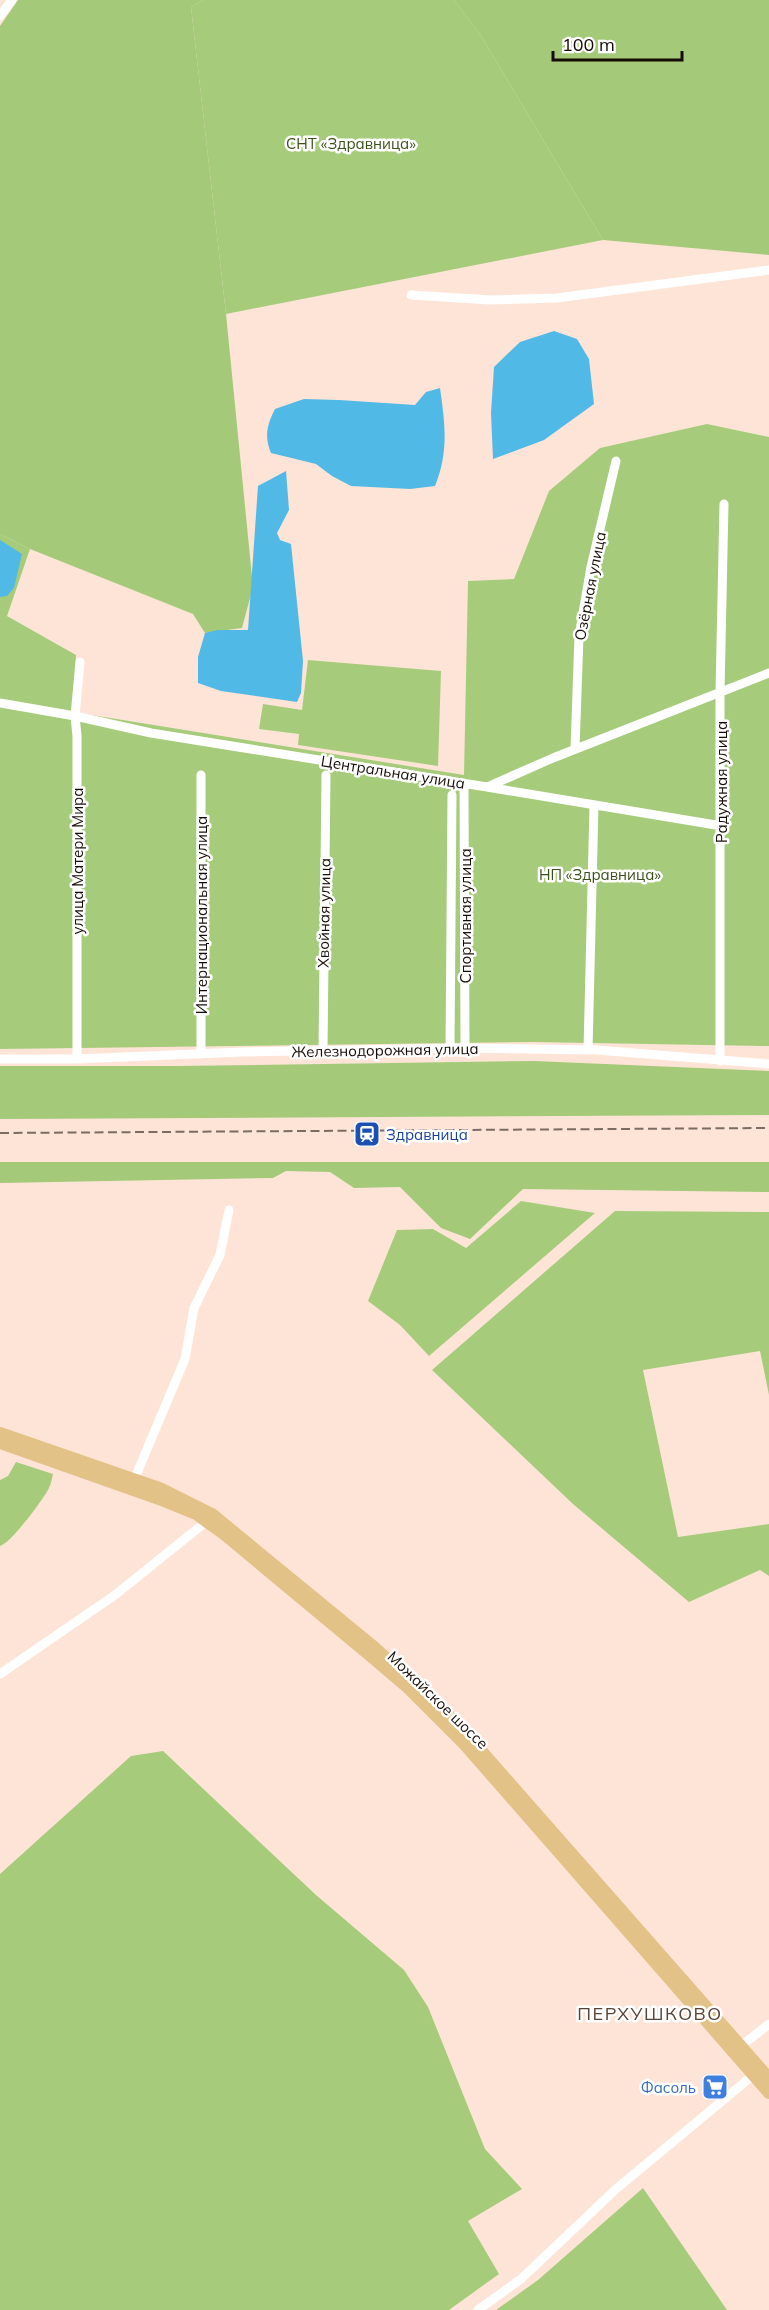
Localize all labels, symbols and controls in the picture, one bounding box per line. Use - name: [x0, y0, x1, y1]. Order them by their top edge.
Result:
- scale bar: [553, 24, 682, 62]
- text: 100 m: [562, 33, 615, 56]
- park label: СНТ «Здравница»: [286, 134, 416, 153]
- street label: Озёрная улица: [570, 530, 610, 642]
- street label: Радужная улица: [712, 721, 731, 843]
- street label: Центральная улица: [320, 751, 466, 793]
- street label: улица Матери Мира: [68, 788, 87, 934]
- street label: Интернациональная улица: [192, 816, 211, 1014]
- street label: Спортивная улица: [456, 848, 475, 984]
- street label: Хвойная улица: [314, 858, 334, 968]
- park label: НП «Здравница»: [539, 865, 661, 884]
- street label: Железнодорожная улица: [291, 1039, 479, 1061]
- station icon: Здравница: [352, 1119, 382, 1149]
- place label: Здравница: [386, 1125, 468, 1144]
- street label: Можайское шоссе: [384, 1647, 492, 1753]
- district label: ПЕРХУШКОВО: [577, 2002, 723, 2025]
- supermarket icon: Фасоль: [700, 2072, 730, 2102]
- place label: Фасоль: [641, 2078, 696, 2097]

